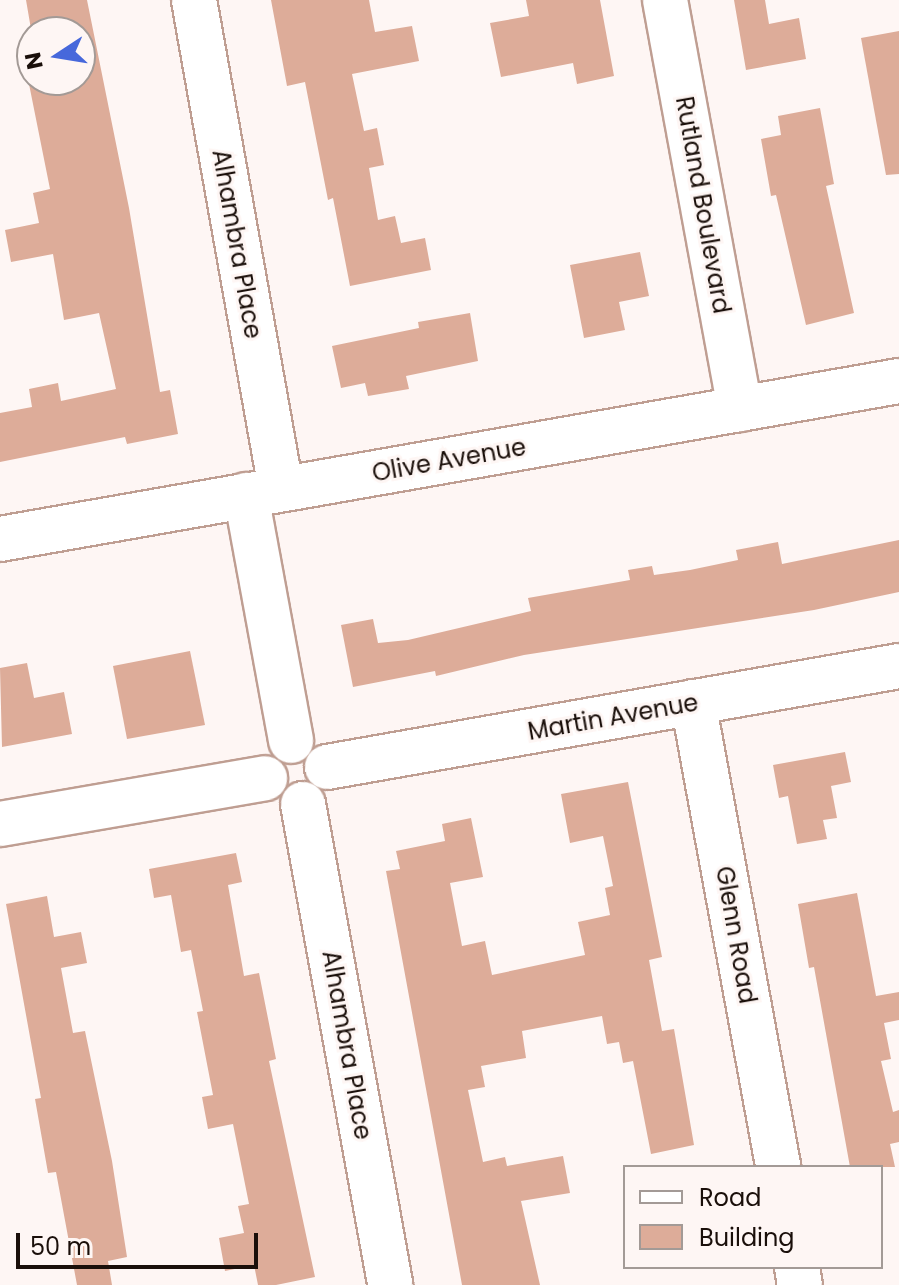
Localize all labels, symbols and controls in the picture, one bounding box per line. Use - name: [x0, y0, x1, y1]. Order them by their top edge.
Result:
- north arrow: [16, 16, 96, 96]
- text: N: [17, 49, 51, 72]
- street label: Rutland Boulevard: [670, 94, 736, 316]
- street label: Alhambra Place: [206, 147, 268, 341]
- street label: Olive Avenue: [370, 432, 528, 488]
- street label: Martin Avenue: [526, 688, 700, 746]
- street label: Glenn Road: [710, 864, 762, 1006]
- street label: Alhambra Place: [316, 948, 378, 1142]
- legend: [623, 1165, 883, 1269]
- text: Road: [699, 1181, 761, 1214]
- scale bar: [20, 1217, 262, 1267]
- text: Building: [699, 1221, 795, 1254]
- text: 50 m: [30, 1230, 91, 1263]

